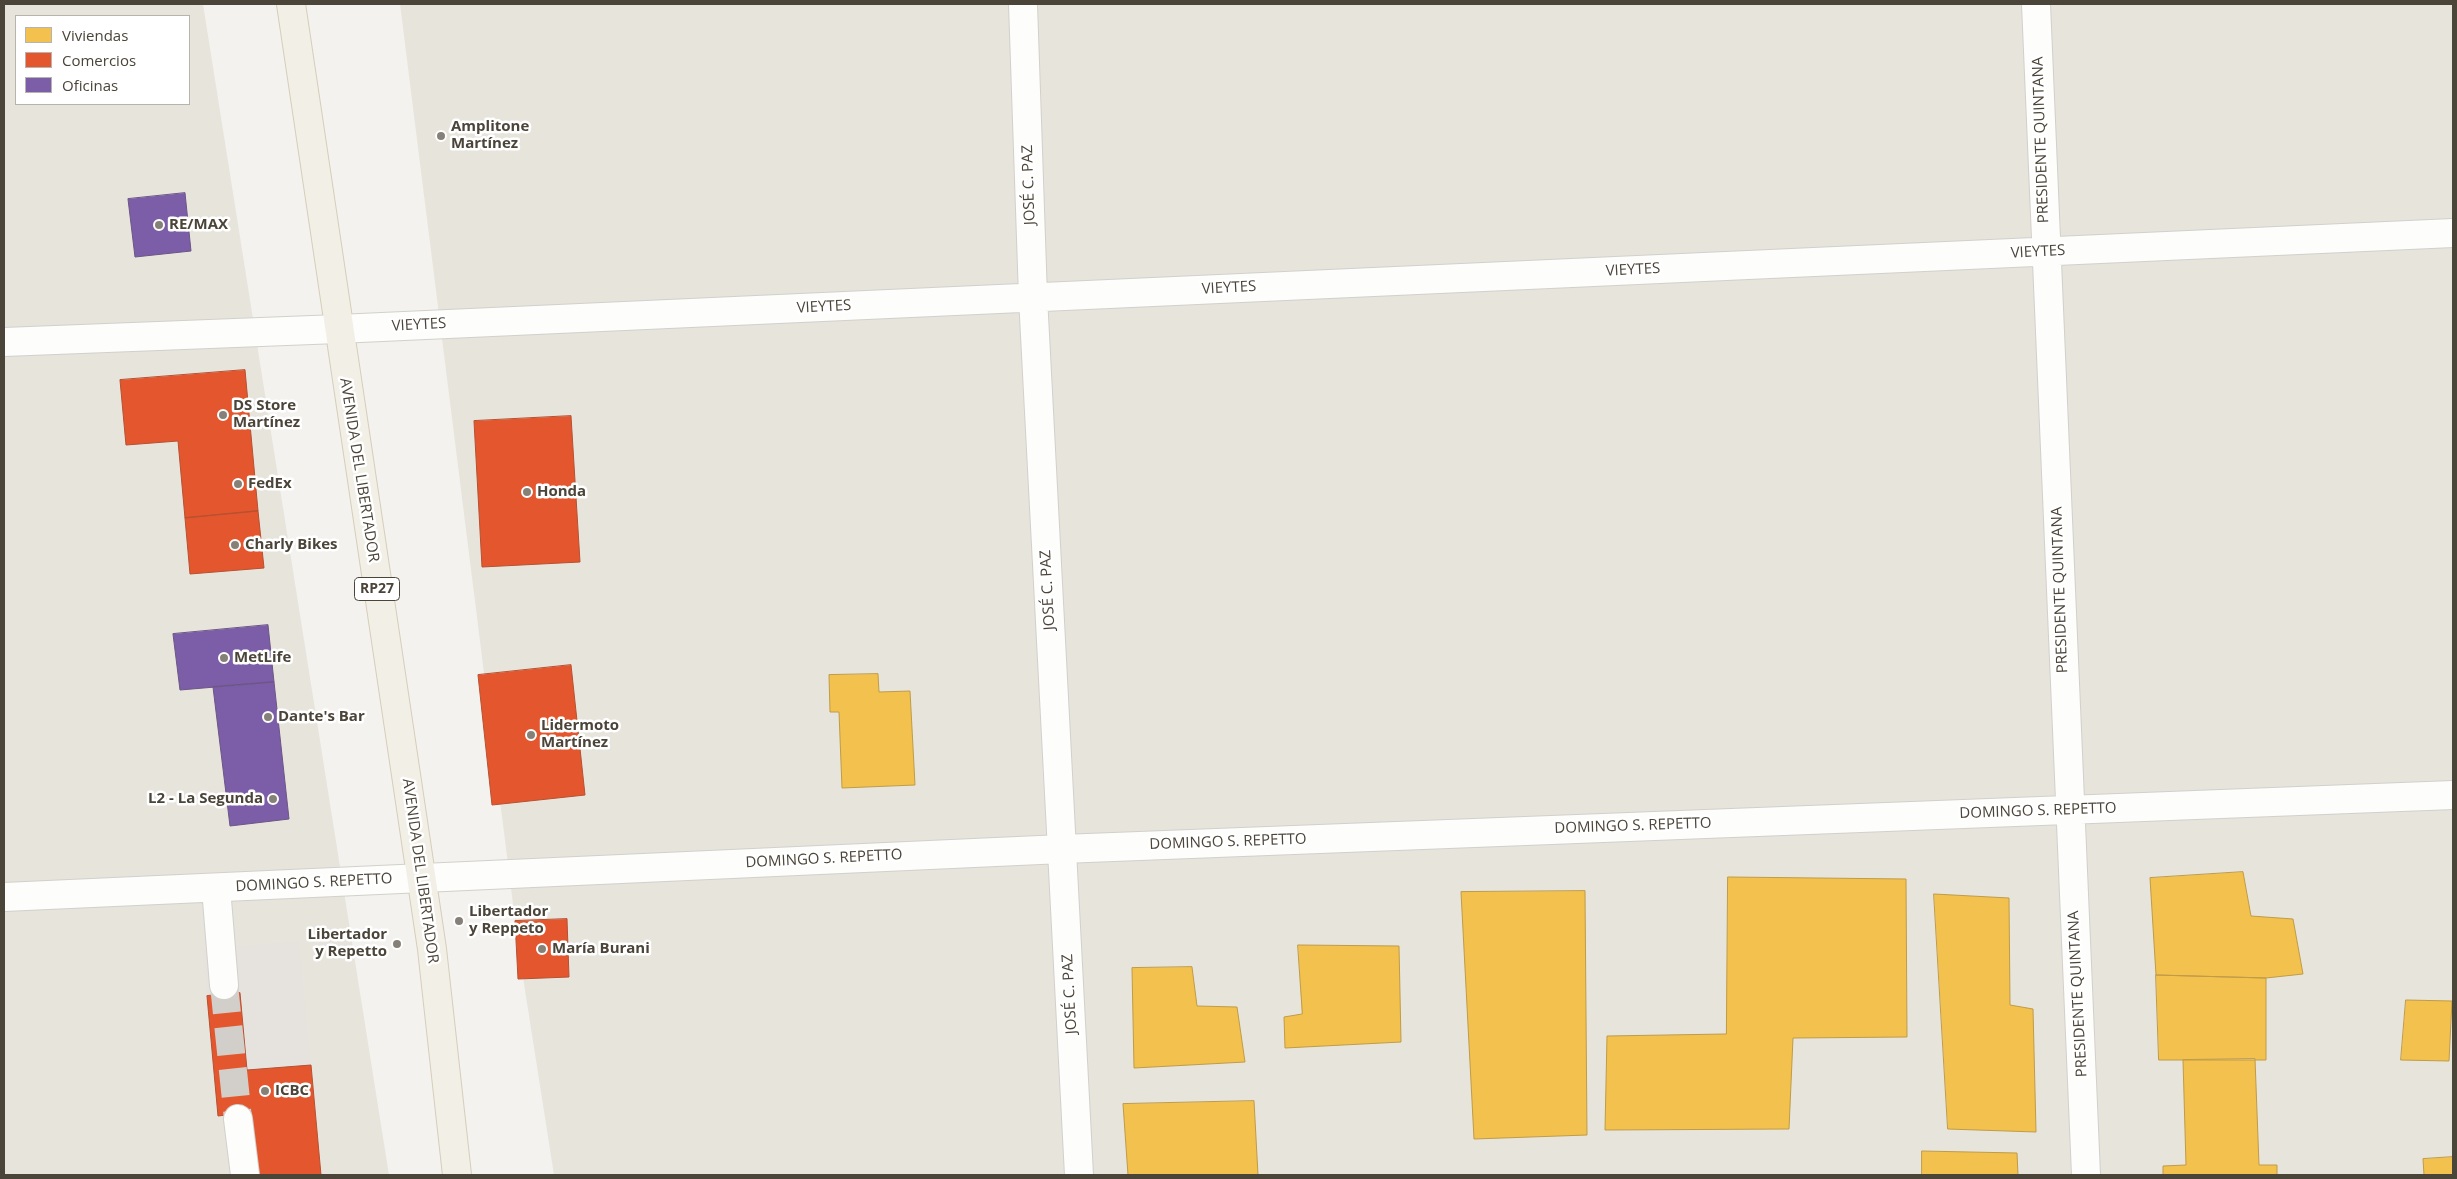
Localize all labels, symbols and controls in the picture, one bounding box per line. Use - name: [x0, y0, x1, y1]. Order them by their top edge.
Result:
- legend: [15, 15, 190, 105]
- text: Viviendas: [62, 25, 128, 45]
- text: Comercios: [62, 50, 136, 70]
- street label: PRESIDENTE QUINTANA: [2029, 56, 2053, 224]
- text: Oficinas: [62, 75, 118, 95]
- place label: Amplitone Martínez: [451, 118, 529, 153]
- marker: Amplitone Martínez: [435, 130, 447, 142]
- street label: JOSÉ C. PAZ: [1019, 144, 1039, 226]
- place label: RE/MAX: [169, 216, 228, 234]
- marker: RE/MAX: [153, 219, 165, 231]
- street label: VIEYTES: [2010, 242, 2066, 262]
- street label: VIEYTES: [1605, 260, 1661, 280]
- street label: VIEYTES: [1201, 278, 1257, 298]
- street label: VIEYTES: [796, 297, 852, 317]
- street label: VIEYTES: [391, 315, 447, 335]
- street label: AVENIDA DEL LIBERTADOR: [336, 377, 382, 563]
- place label: DS Store Martínez: [233, 397, 300, 432]
- marker: DS Store Martínez: [217, 409, 229, 421]
- place label: FedEx: [248, 475, 292, 493]
- marker: FedEx: [232, 478, 244, 490]
- place label: Honda: [537, 483, 586, 501]
- marker: Honda: [521, 486, 533, 498]
- street label: PRESIDENTE QUINTANA: [2048, 506, 2072, 674]
- place label: Charly Bikes: [245, 536, 338, 554]
- marker: Charly Bikes: [229, 539, 241, 551]
- street label: JOSÉ C. PAZ: [1037, 549, 1059, 631]
- road number: RP27: [354, 578, 400, 600]
- place label: MetLife: [234, 649, 291, 667]
- marker: MetLife: [218, 652, 230, 664]
- place label: Dante's Bar: [278, 708, 365, 726]
- marker: Dante's Bar: [262, 711, 274, 723]
- place label: Lidermoto Martínez: [541, 717, 619, 752]
- marker: Lidermoto Martínez: [525, 729, 537, 741]
- street label: AVENIDA DEL LIBERTADOR: [398, 777, 442, 965]
- place label: L2 - La Segunda: [148, 790, 263, 808]
- marker: L2 - La Segunda: [267, 793, 279, 805]
- street label: DOMINGO S. REPETTO: [1959, 799, 2117, 823]
- street label: DOMINGO S. REPETTO: [1554, 814, 1712, 838]
- street label: DOMINGO S. REPETTO: [1149, 830, 1307, 854]
- street label: DOMINGO S. REPETTO: [745, 846, 903, 872]
- street label: DOMINGO S. REPETTO: [235, 870, 393, 896]
- place label: Libertador y Reppeto: [469, 903, 548, 938]
- street label: PRESIDENTE QUINTANA: [2065, 910, 2091, 1078]
- marker: Libertador y Reppeto: [453, 915, 465, 927]
- place label: Libertador y Repetto: [308, 926, 387, 961]
- marker: Libertador y Repetto: [391, 938, 403, 950]
- place label: María Burani: [552, 940, 650, 958]
- marker: María Burani: [536, 943, 548, 955]
- street label: JOSÉ C. PAZ: [1059, 953, 1081, 1035]
- place label: ICBC: [275, 1082, 309, 1100]
- marker: ICBC: [259, 1085, 271, 1097]

